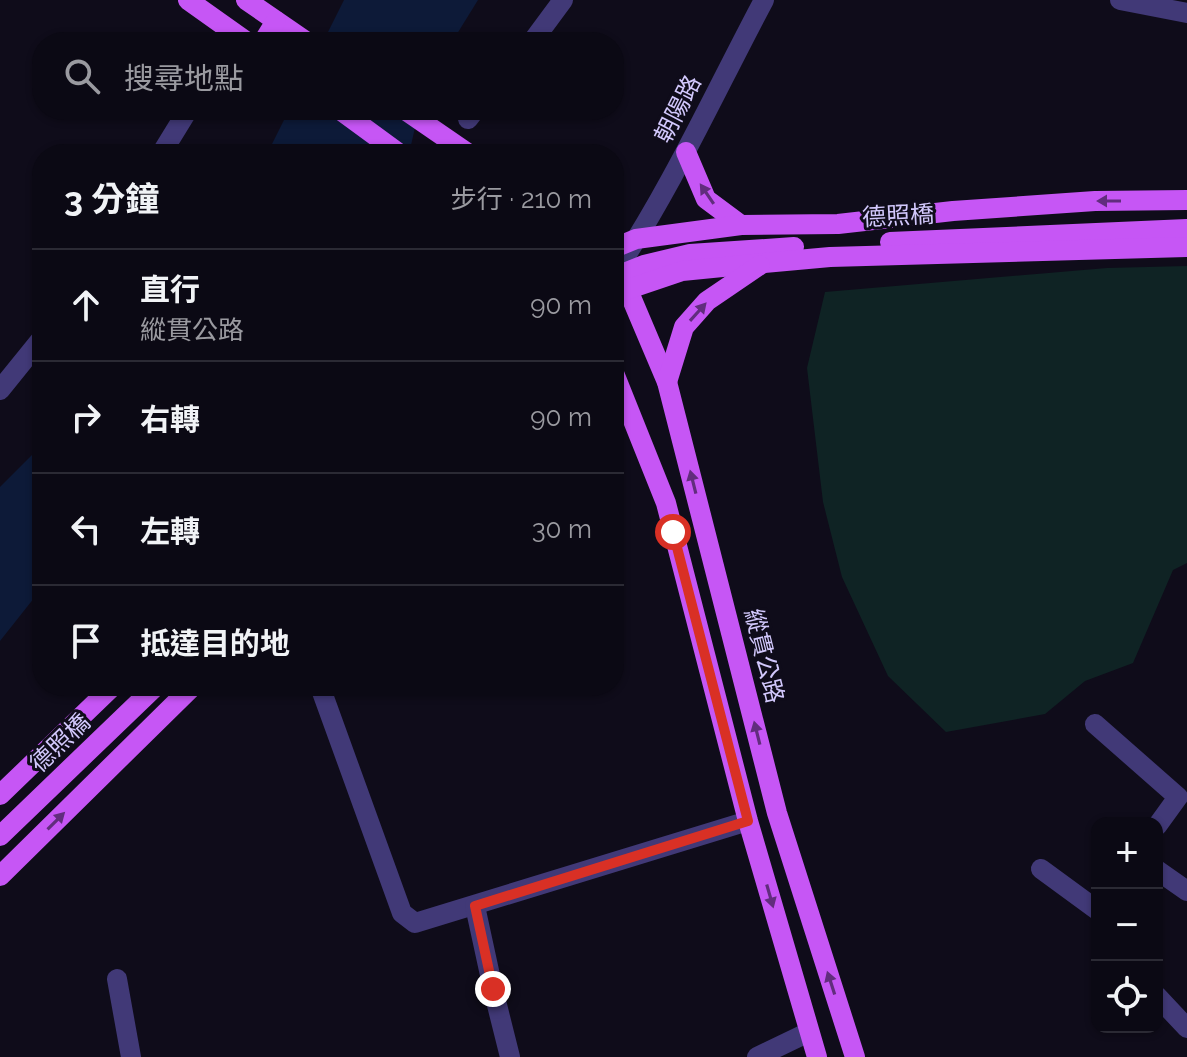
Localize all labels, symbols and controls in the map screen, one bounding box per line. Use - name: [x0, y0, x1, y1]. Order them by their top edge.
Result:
- search box: [32, 32, 624, 120]
- icon: search: [60, 54, 104, 98]
- text: 搜尋地點: [124, 61, 244, 96]
- street label: 朝陽路: [648, 70, 707, 147]
- text: 3 分鐘: [64, 179, 159, 219]
- one-way arrow: [699, 183, 715, 205]
- text: 步行 · 210 m: [451, 184, 592, 214]
- one-way arrow: [1096, 195, 1121, 207]
- street label: 德照橋: [861, 199, 935, 232]
- text: 直行: [140, 272, 200, 307]
- icon: ahead: [64, 283, 108, 327]
- text: 90 m: [530, 290, 592, 320]
- one-way arrow: [689, 302, 706, 322]
- text: 縱貫公路: [140, 315, 244, 345]
- icon: right: [64, 395, 108, 439]
- text: 右轉: [140, 402, 200, 437]
- text: 90 m: [530, 402, 592, 432]
- one-way arrow: [686, 469, 698, 494]
- icon: left: [64, 507, 108, 551]
- text: 左轉: [140, 514, 200, 549]
- text: 30 m: [532, 514, 592, 544]
- route start: [655, 514, 691, 550]
- street label: 縱貫公路: [739, 606, 790, 706]
- icon: arrive: [64, 619, 108, 663]
- text: 抵達目的地: [140, 626, 290, 661]
- street label: 德照橋: [24, 707, 96, 778]
- one-way arrow: [751, 721, 763, 746]
- one-way arrow: [46, 812, 65, 831]
- map controls: [1091, 817, 1163, 1033]
- button: +: [1091, 817, 1163, 889]
- one-way arrow: [764, 885, 777, 909]
- button: −: [1091, 889, 1163, 961]
- button: locate: [1091, 961, 1163, 1033]
- one-way arrow: [824, 970, 837, 994]
- route end: [475, 971, 511, 1007]

